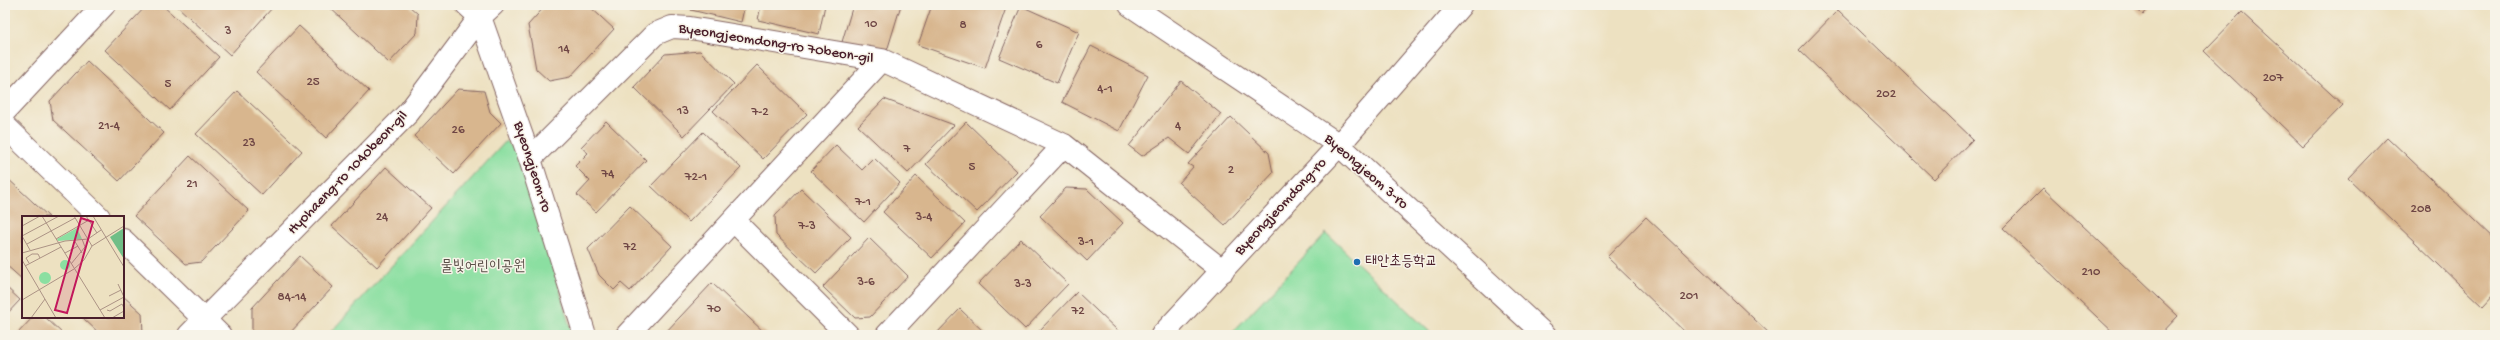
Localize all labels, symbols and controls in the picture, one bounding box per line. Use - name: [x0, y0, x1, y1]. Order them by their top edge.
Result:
- house number: 10: [864, 17, 878, 32]
- house number: 8: [959, 18, 967, 33]
- street label: Byeongjeomdong-ro 70beon-gil: [676, 20, 875, 68]
- house number: 3: [224, 24, 232, 39]
- house number: 6: [1036, 38, 1043, 53]
- house number: 14: [557, 42, 570, 57]
- house number: 207: [2263, 71, 2284, 86]
- house number: 25: [306, 75, 320, 90]
- house number: 5: [165, 77, 172, 92]
- house number: 4-1: [1097, 82, 1113, 97]
- house number: 202: [1876, 87, 1897, 102]
- house number: 13: [676, 104, 689, 119]
- house number: 7-2: [750, 105, 769, 120]
- street label: Hyohaeng-ro 1040beon-gil: [284, 107, 412, 239]
- street label: Byeongjeom-ro: [509, 118, 555, 215]
- house number: 21-4: [98, 119, 120, 134]
- house number: 4: [1175, 119, 1181, 134]
- house number: 26: [452, 123, 465, 138]
- street label: Byeongjeom 3-ro: [1319, 130, 1412, 214]
- house number: 23: [242, 136, 256, 151]
- house number: 7: [903, 142, 912, 157]
- street label: Byeongjeomdong-ro: [1230, 154, 1331, 260]
- house number: 5: [969, 160, 976, 175]
- house number: 2: [1228, 163, 1235, 178]
- house number: 74: [601, 167, 614, 182]
- house number: 72-1: [684, 170, 707, 185]
- house number: 21: [186, 177, 198, 192]
- house number: 7-1: [854, 195, 871, 210]
- house number: 208: [2411, 202, 2431, 217]
- house number: 24: [376, 210, 388, 225]
- house number: 3-4: [915, 210, 932, 225]
- inset map: [22, 216, 124, 318]
- house number: 7-3: [797, 219, 816, 234]
- house number: 3-1: [1077, 235, 1094, 250]
- house number: 72: [622, 240, 637, 255]
- place label: 태안초등학교: [1365, 253, 1437, 271]
- marker: 태안초등학교: [1352, 257, 1362, 267]
- park label: 물빛어린이공원: [441, 258, 525, 276]
- house number: 210: [2081, 265, 2101, 280]
- house number: 3-6: [856, 275, 875, 290]
- house number: 3-3: [1013, 277, 1032, 292]
- house number: 201: [1679, 289, 1699, 304]
- house number: 84-14: [278, 290, 306, 305]
- house number: 70: [706, 302, 722, 317]
- house number: 72: [1070, 304, 1085, 319]

